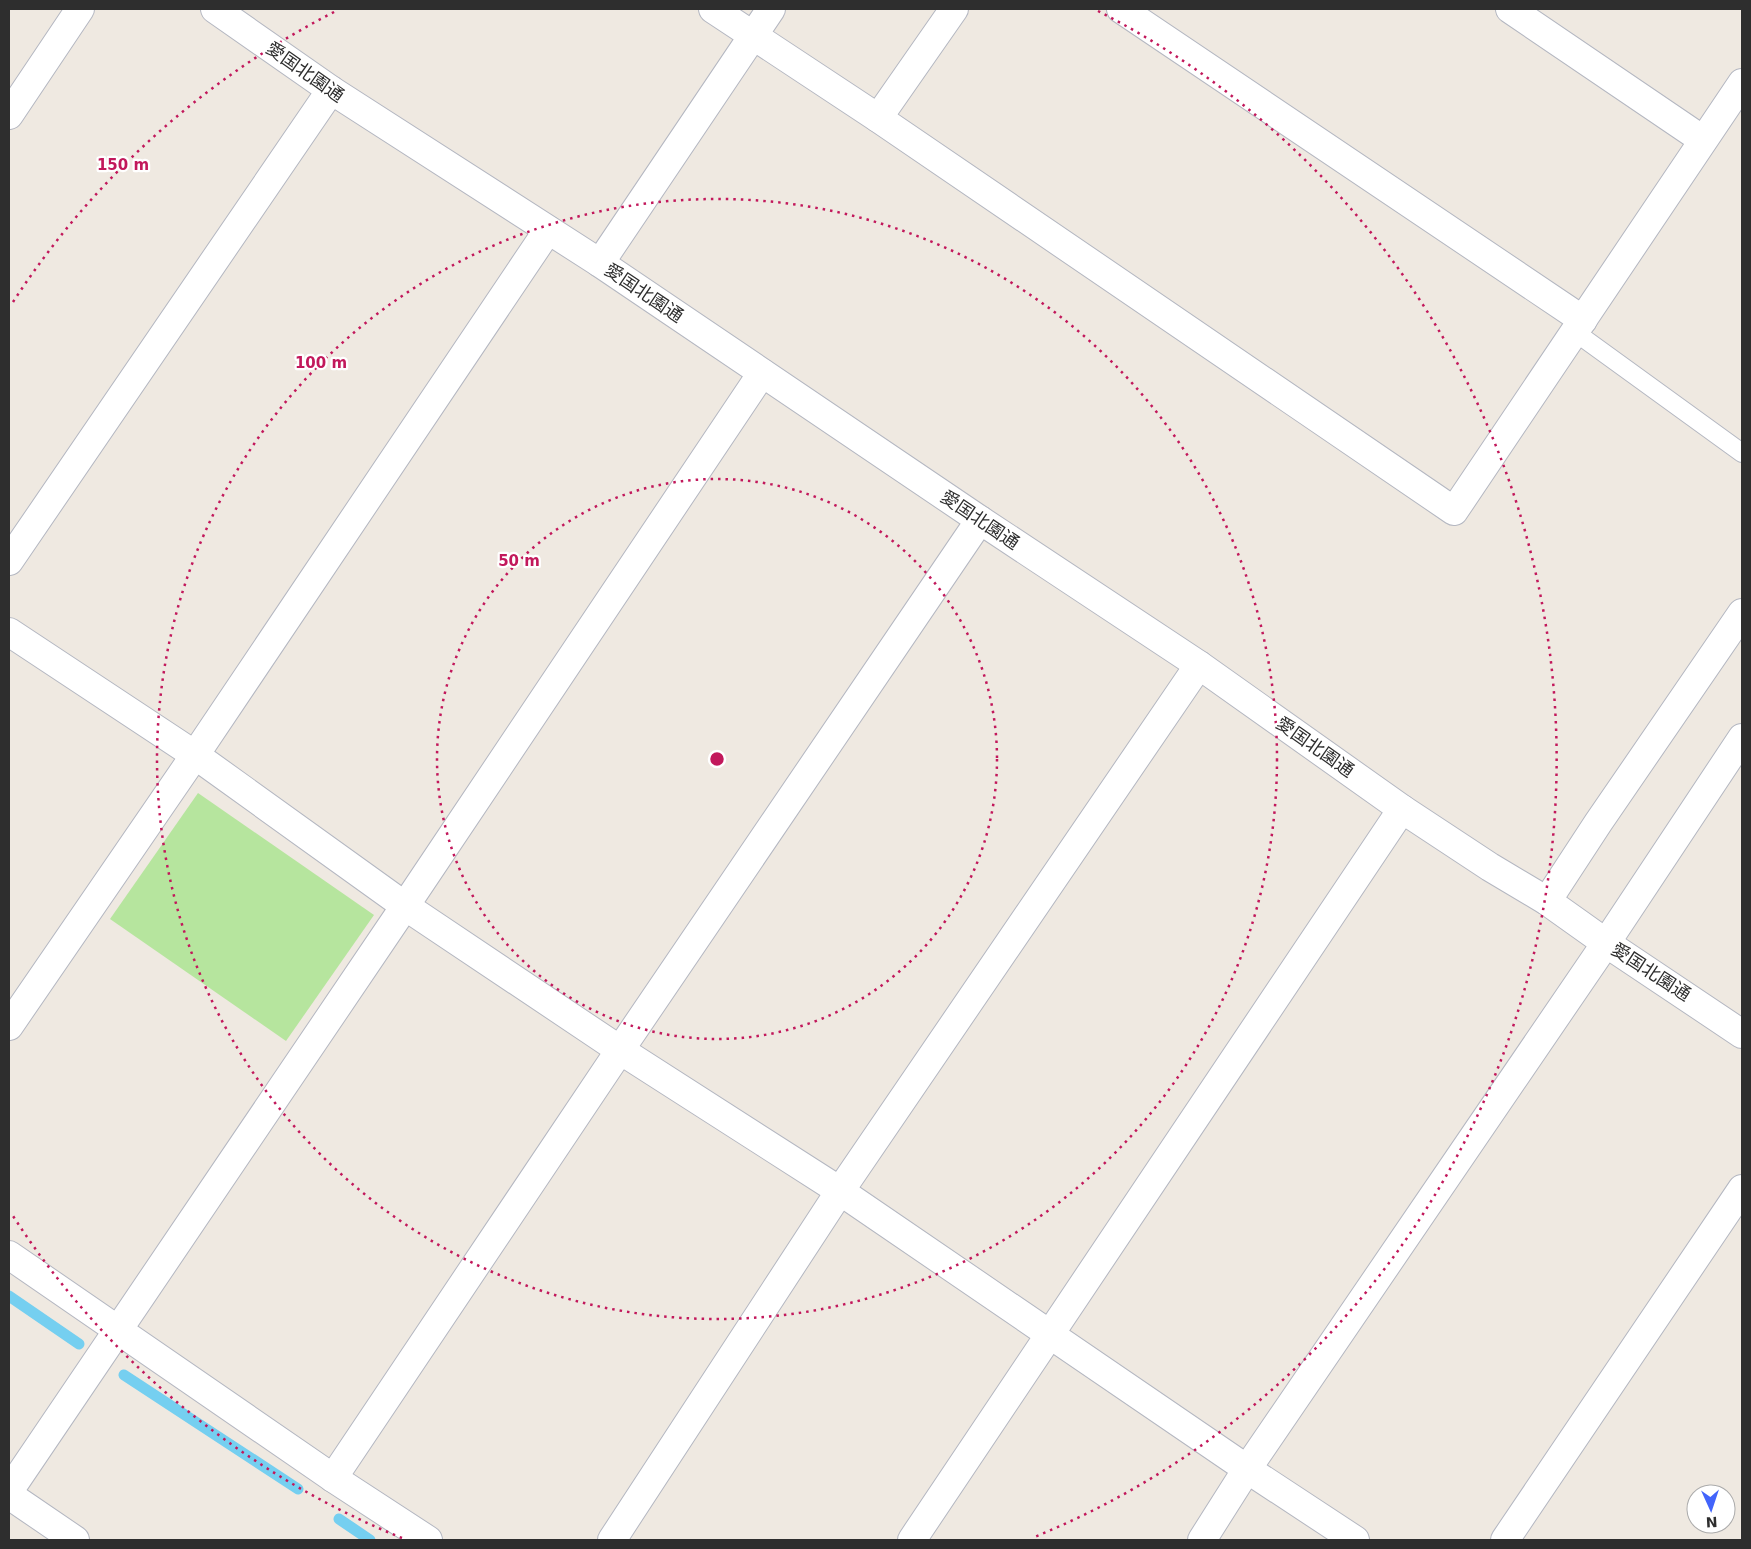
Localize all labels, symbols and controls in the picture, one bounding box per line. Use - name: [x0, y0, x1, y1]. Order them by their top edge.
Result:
- street label: 愛国北園通: [262, 37, 348, 106]
- text: 150 m: [97, 156, 149, 174]
- street label: 愛国北園通: [601, 259, 687, 326]
- text: 100 m: [295, 354, 347, 372]
- street label: 愛国北園通: [937, 486, 1023, 553]
- text: 50 m: [498, 552, 540, 570]
- street label: 愛国北園通: [1272, 712, 1358, 781]
- centre of rings: [708, 750, 726, 768]
- street label: 愛国北園通: [1608, 938, 1695, 1005]
- north arrow: [1686, 1484, 1736, 1534]
- text: N: [1705, 1514, 1718, 1530]

